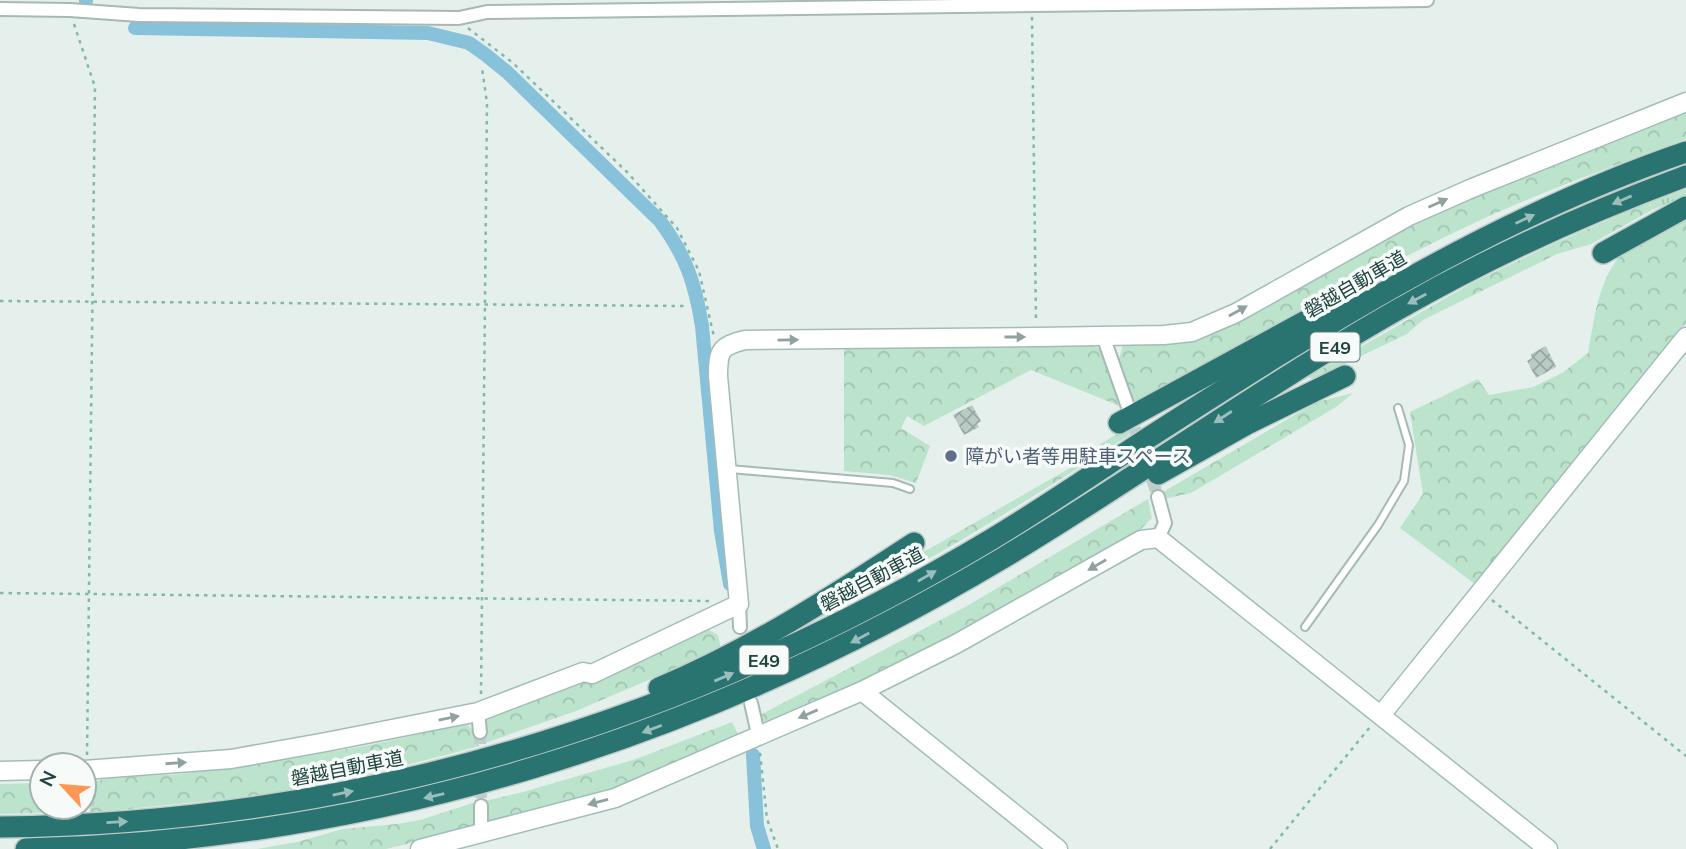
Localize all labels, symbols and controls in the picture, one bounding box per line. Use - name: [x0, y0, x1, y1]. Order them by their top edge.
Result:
- one-way arrow: [1612, 195, 1633, 206]
- one-way arrow: [1428, 197, 1448, 209]
- one-way arrow: [1515, 213, 1535, 224]
- street label: 磐越自動車道: [1300, 245, 1410, 323]
- one-way arrow: [1407, 292, 1427, 304]
- one-way arrow: [1228, 305, 1247, 317]
- one-way arrow: [1004, 331, 1026, 343]
- road number: E49: [1310, 332, 1360, 362]
- one-way arrow: [777, 334, 799, 345]
- one-way arrow: [1213, 410, 1233, 423]
- place label: 障がい者等用駐車スペース: [965, 444, 1191, 468]
- marker: 障がい者等用駐車スペース: [943, 448, 959, 464]
- street label: 磐越自動車道: [816, 542, 928, 616]
- one-way arrow: [1087, 559, 1106, 571]
- one-way arrow: [918, 570, 937, 582]
- one-way arrow: [850, 632, 870, 643]
- road number: E49: [740, 646, 788, 674]
- one-way arrow: [713, 671, 734, 682]
- one-way arrow: [797, 708, 818, 719]
- one-way arrow: [438, 712, 460, 723]
- one-way arrow: [641, 724, 662, 735]
- street label: 磐越自動車道: [289, 745, 405, 791]
- north arrow: [28, 751, 98, 821]
- one-way arrow: [166, 757, 188, 768]
- text: N: [34, 767, 62, 790]
- one-way arrow: [332, 787, 354, 798]
- one-way arrow: [423, 791, 445, 802]
- one-way arrow: [587, 797, 609, 808]
- one-way arrow: [106, 817, 128, 828]

